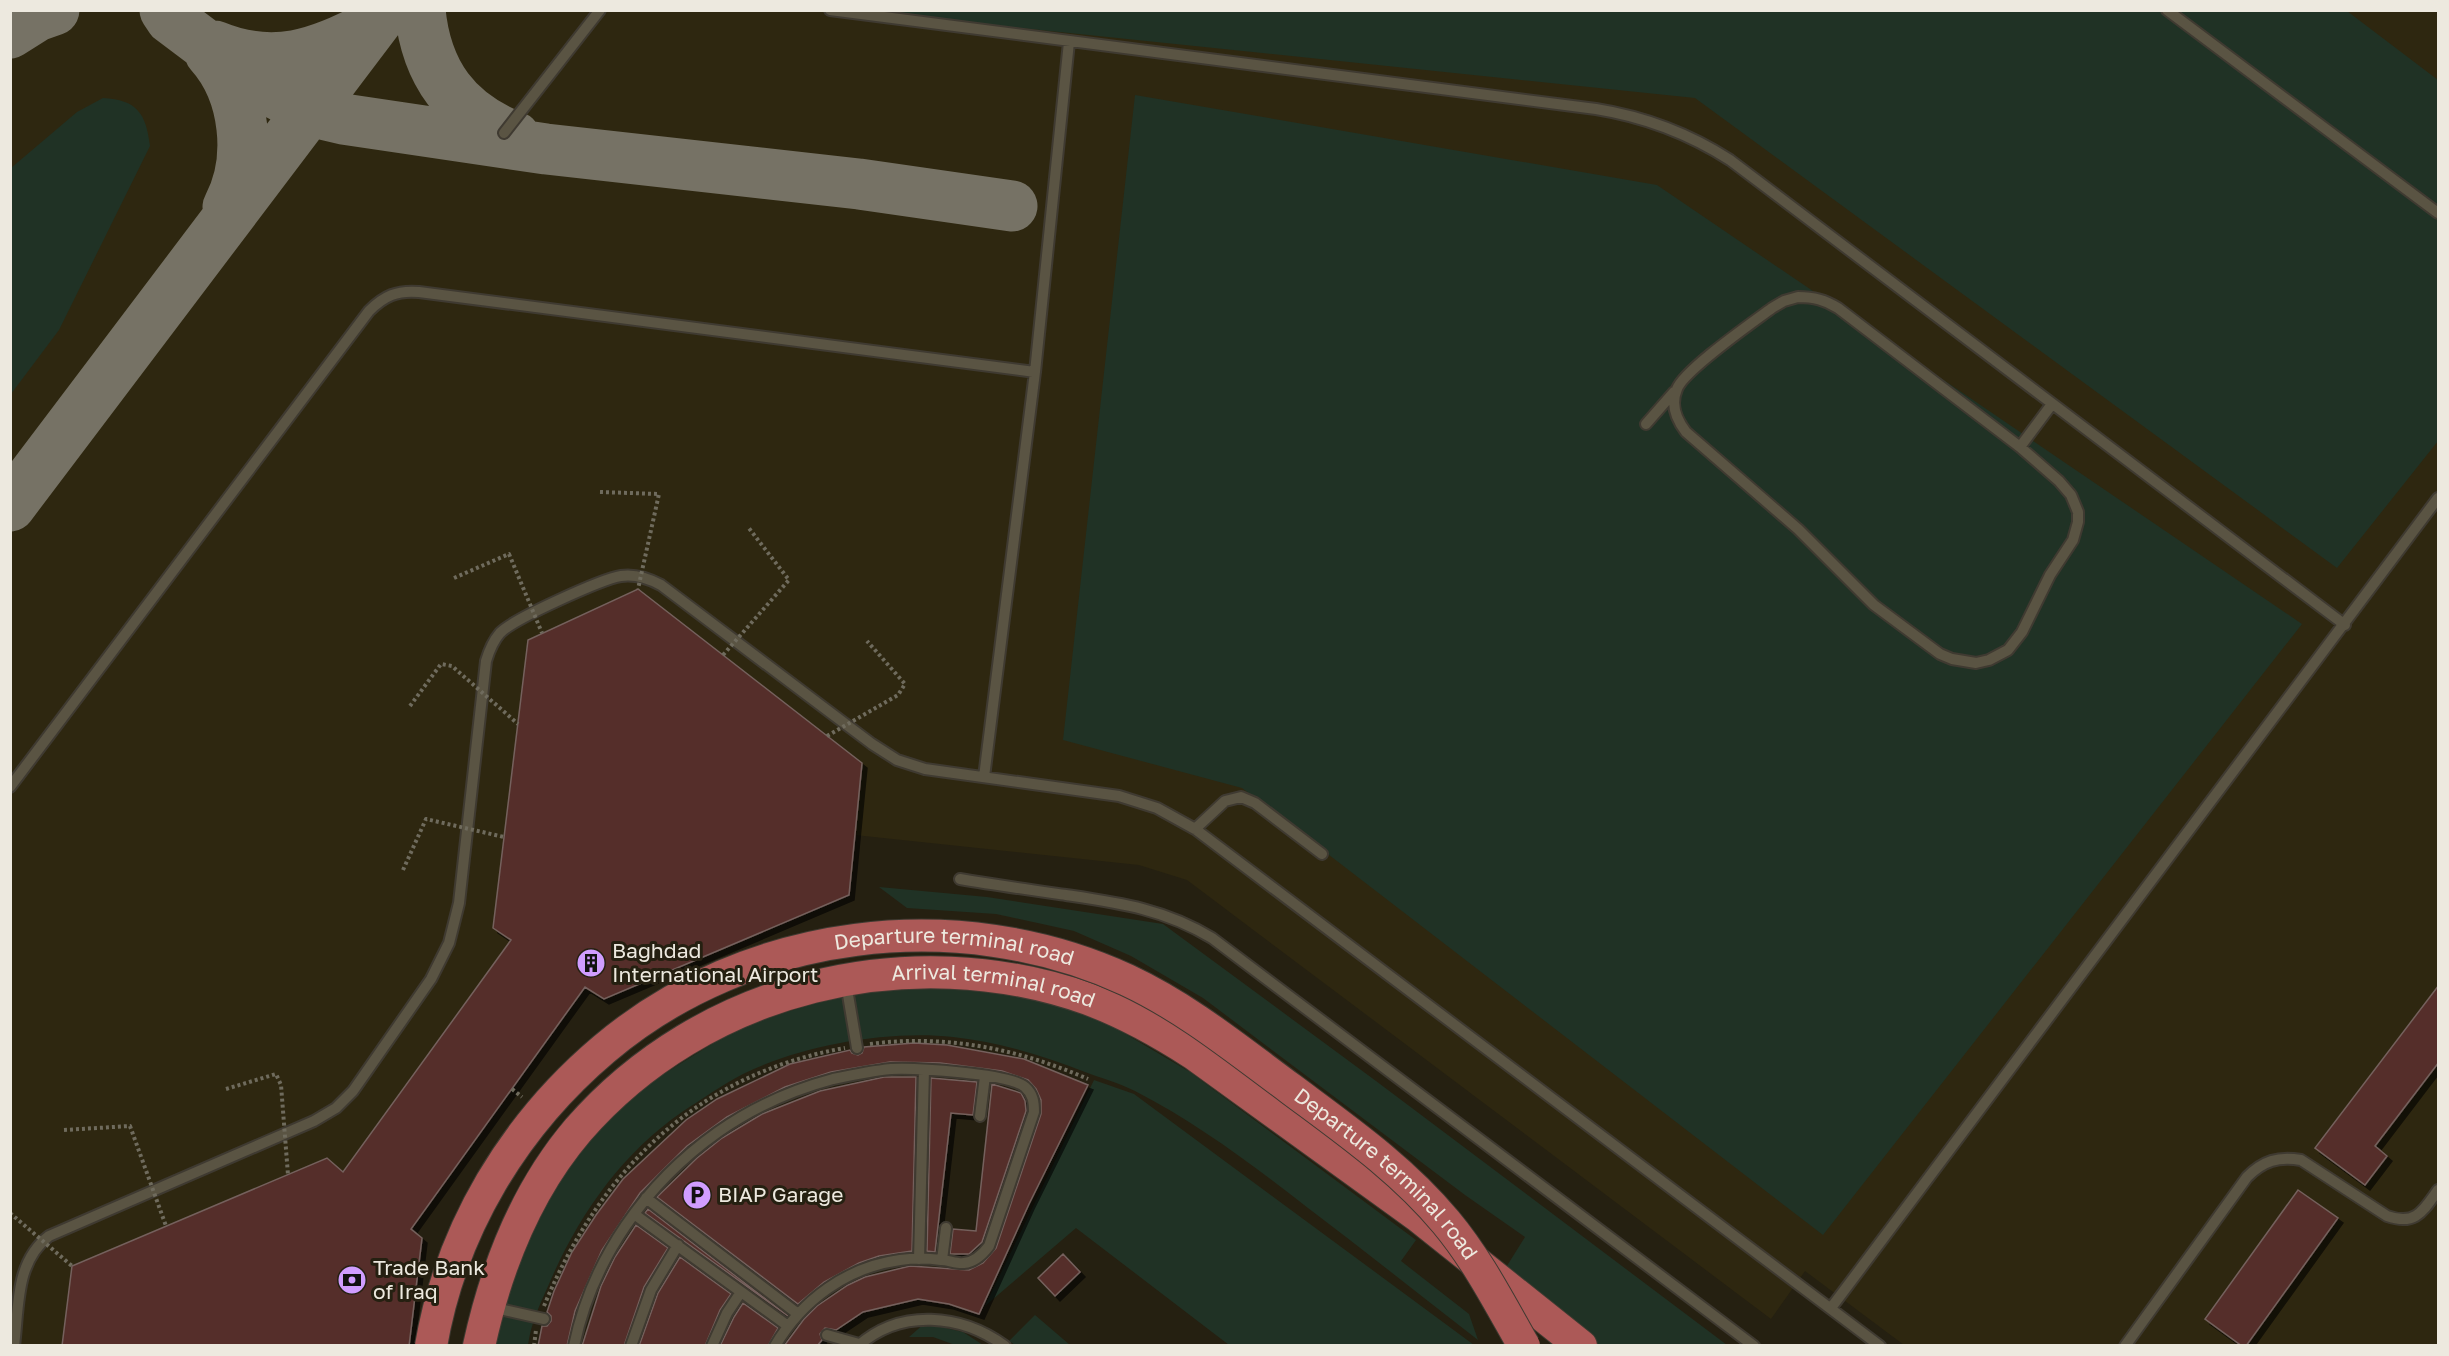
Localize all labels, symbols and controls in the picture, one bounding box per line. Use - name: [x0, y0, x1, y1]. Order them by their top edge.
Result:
- street label: Departure terminal road: [832, 922, 1077, 971]
- place label: Baghdad International Airport: [612, 937, 818, 987]
- building icon: Baghdad International Airport: [575, 947, 607, 979]
- street label: Arrival terminal road: [890, 958, 1099, 1013]
- street label: Departure terminal road: [1290, 1082, 1484, 1264]
- parking icon: BIAP Garage: [681, 1179, 713, 1211]
- place label: BIAP Garage: [718, 1181, 843, 1207]
- place label: Trade Bank of Iraq: [373, 1254, 485, 1304]
- bank icon: Trade Bank of Iraq: [336, 1264, 368, 1296]

